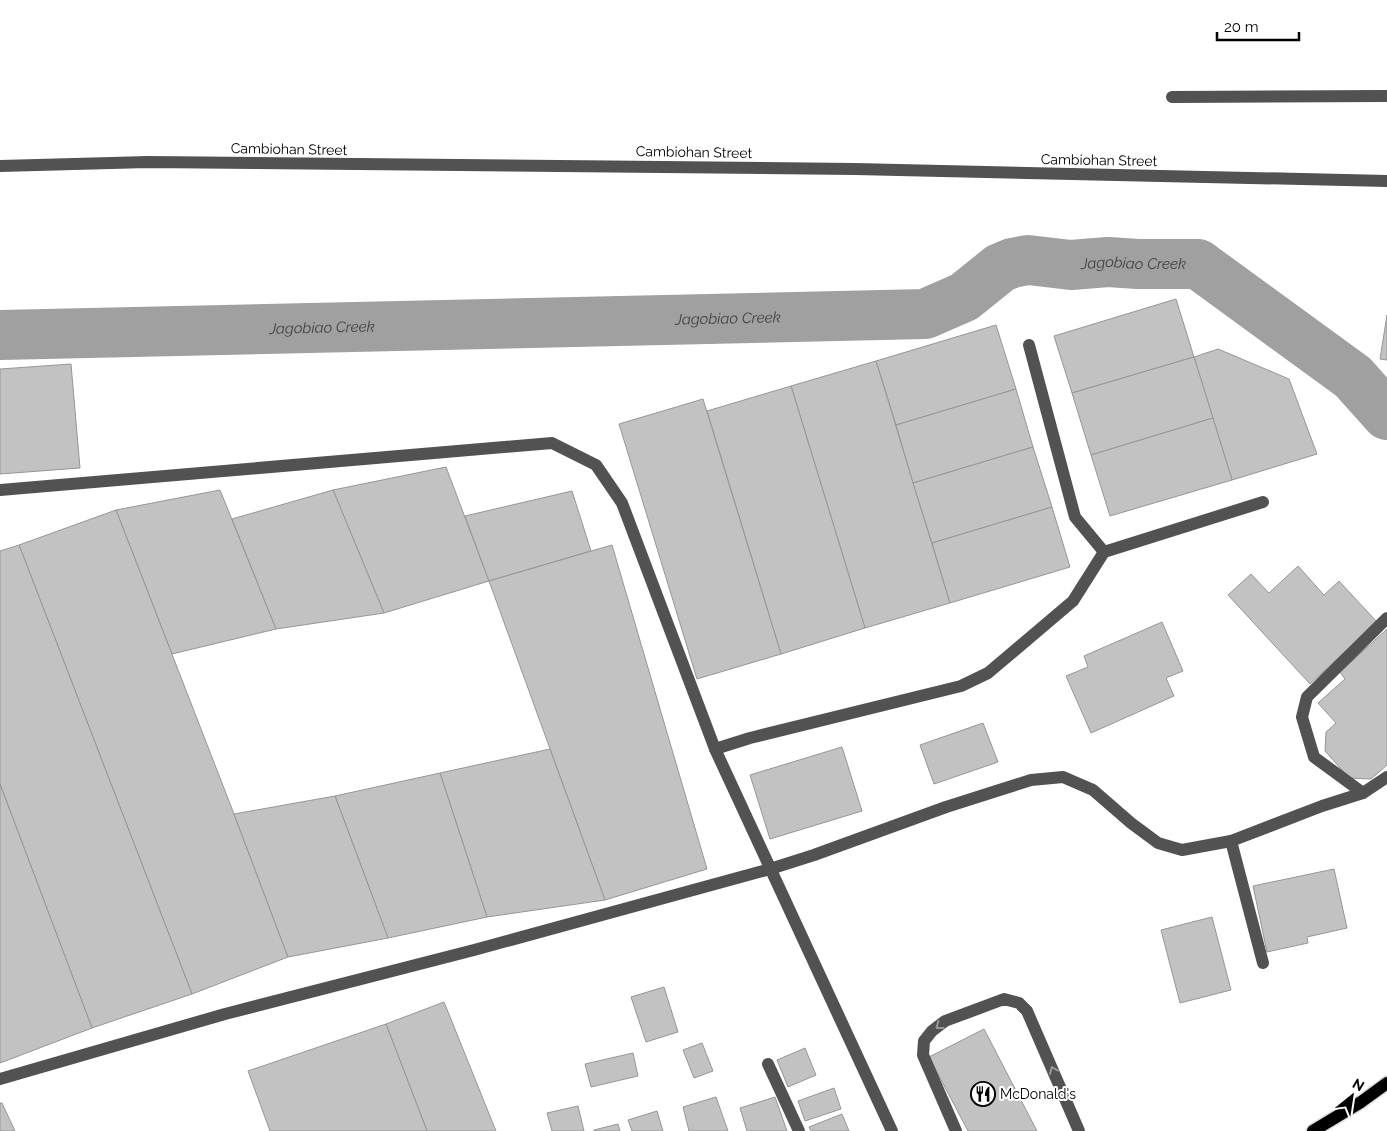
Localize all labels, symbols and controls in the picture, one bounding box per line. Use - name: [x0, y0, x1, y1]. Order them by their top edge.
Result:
- scale bar: [1217, 10, 1300, 42]
- text: 20 m: [1224, 18, 1259, 36]
- street label: Cambiohan Street: [231, 140, 348, 158]
- street label: Cambiohan Street: [636, 143, 753, 161]
- street label: Cambiohan Street: [1041, 151, 1158, 169]
- water label: Jagobiao Creek: [1079, 253, 1186, 273]
- water label: Jagobiao Creek: [674, 308, 781, 329]
- water label: Jagobiao Creek: [268, 317, 375, 338]
- one-way arrow: [935, 1020, 944, 1029]
- one-way arrow: [1048, 1066, 1059, 1075]
- north arrow: [1327, 1071, 1377, 1121]
- text: N: [1350, 1075, 1367, 1094]
- restaurant icon: McDonald's: [970, 1081, 996, 1107]
- place label: McDonald's: [1000, 1086, 1076, 1102]

